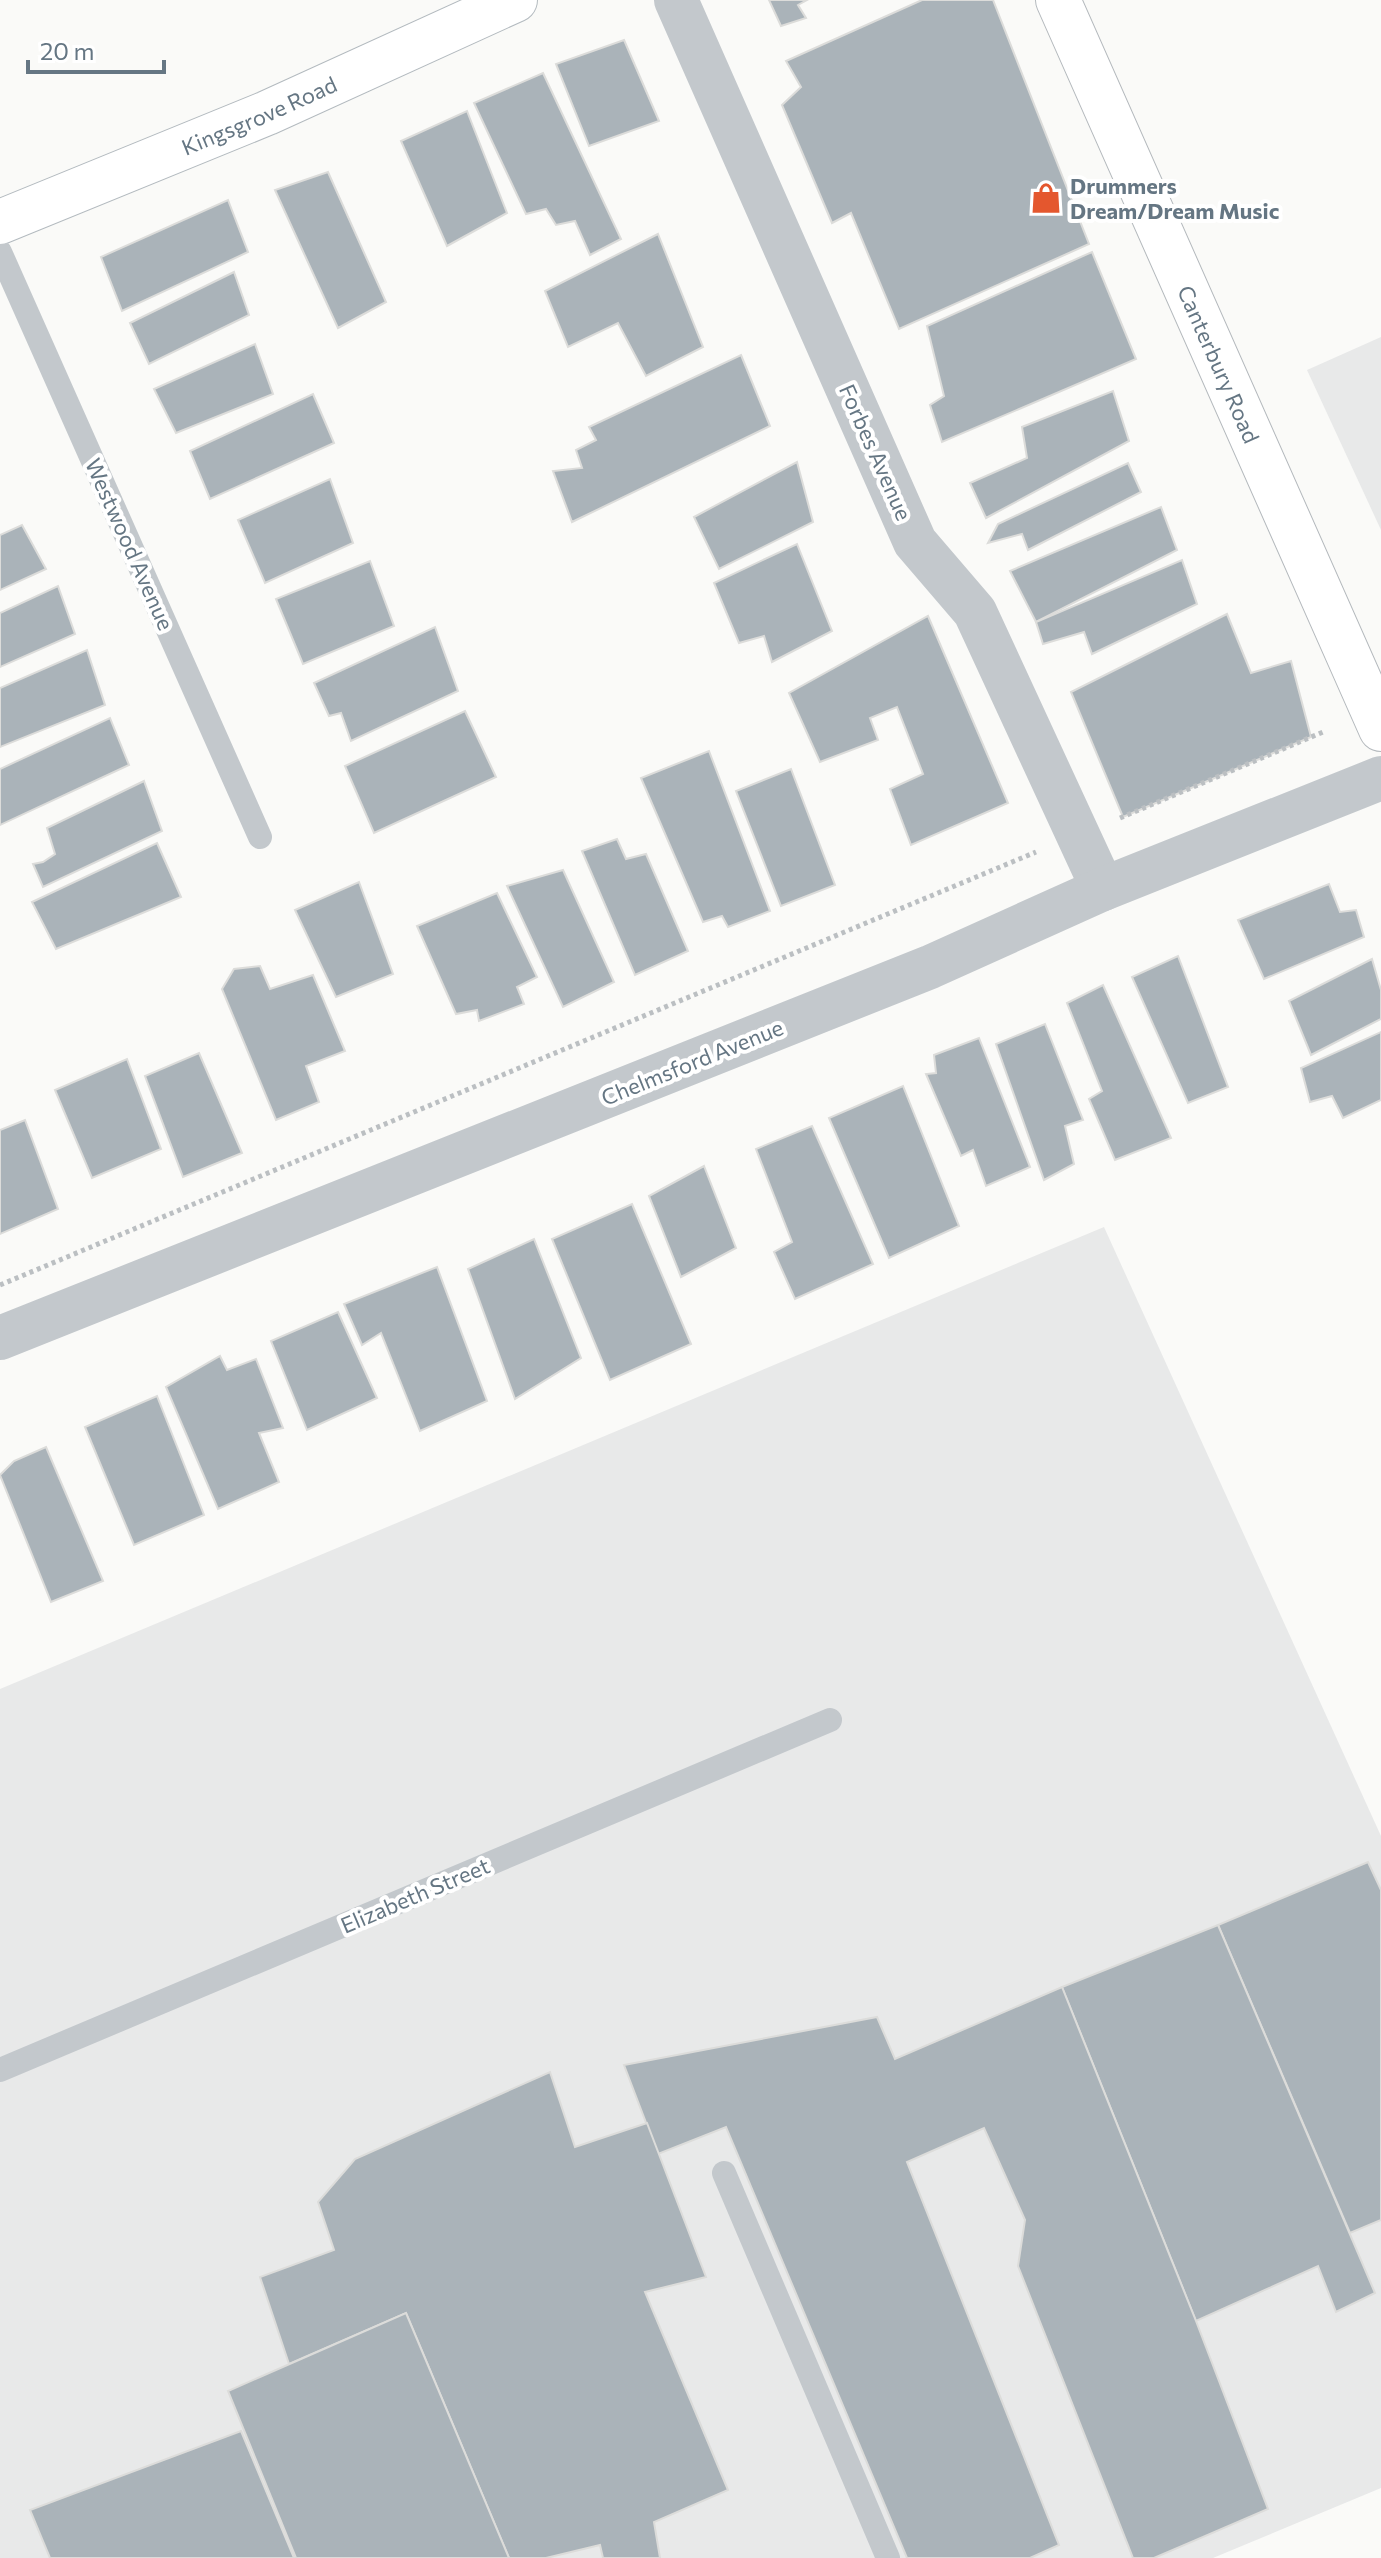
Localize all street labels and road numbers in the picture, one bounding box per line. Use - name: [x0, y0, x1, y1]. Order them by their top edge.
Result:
- street label: Kingsgrove Road: [177, 70, 341, 160]
- street label: Canterbury Road: [1173, 281, 1266, 447]
- street label: Forbes Avenue: [834, 380, 918, 524]
- street label: Westwood Avenue: [80, 454, 180, 634]
- street label: Chelmsford Avenue: [597, 1013, 787, 1111]
- street label: Elizabeth Street: [336, 1851, 494, 1939]

